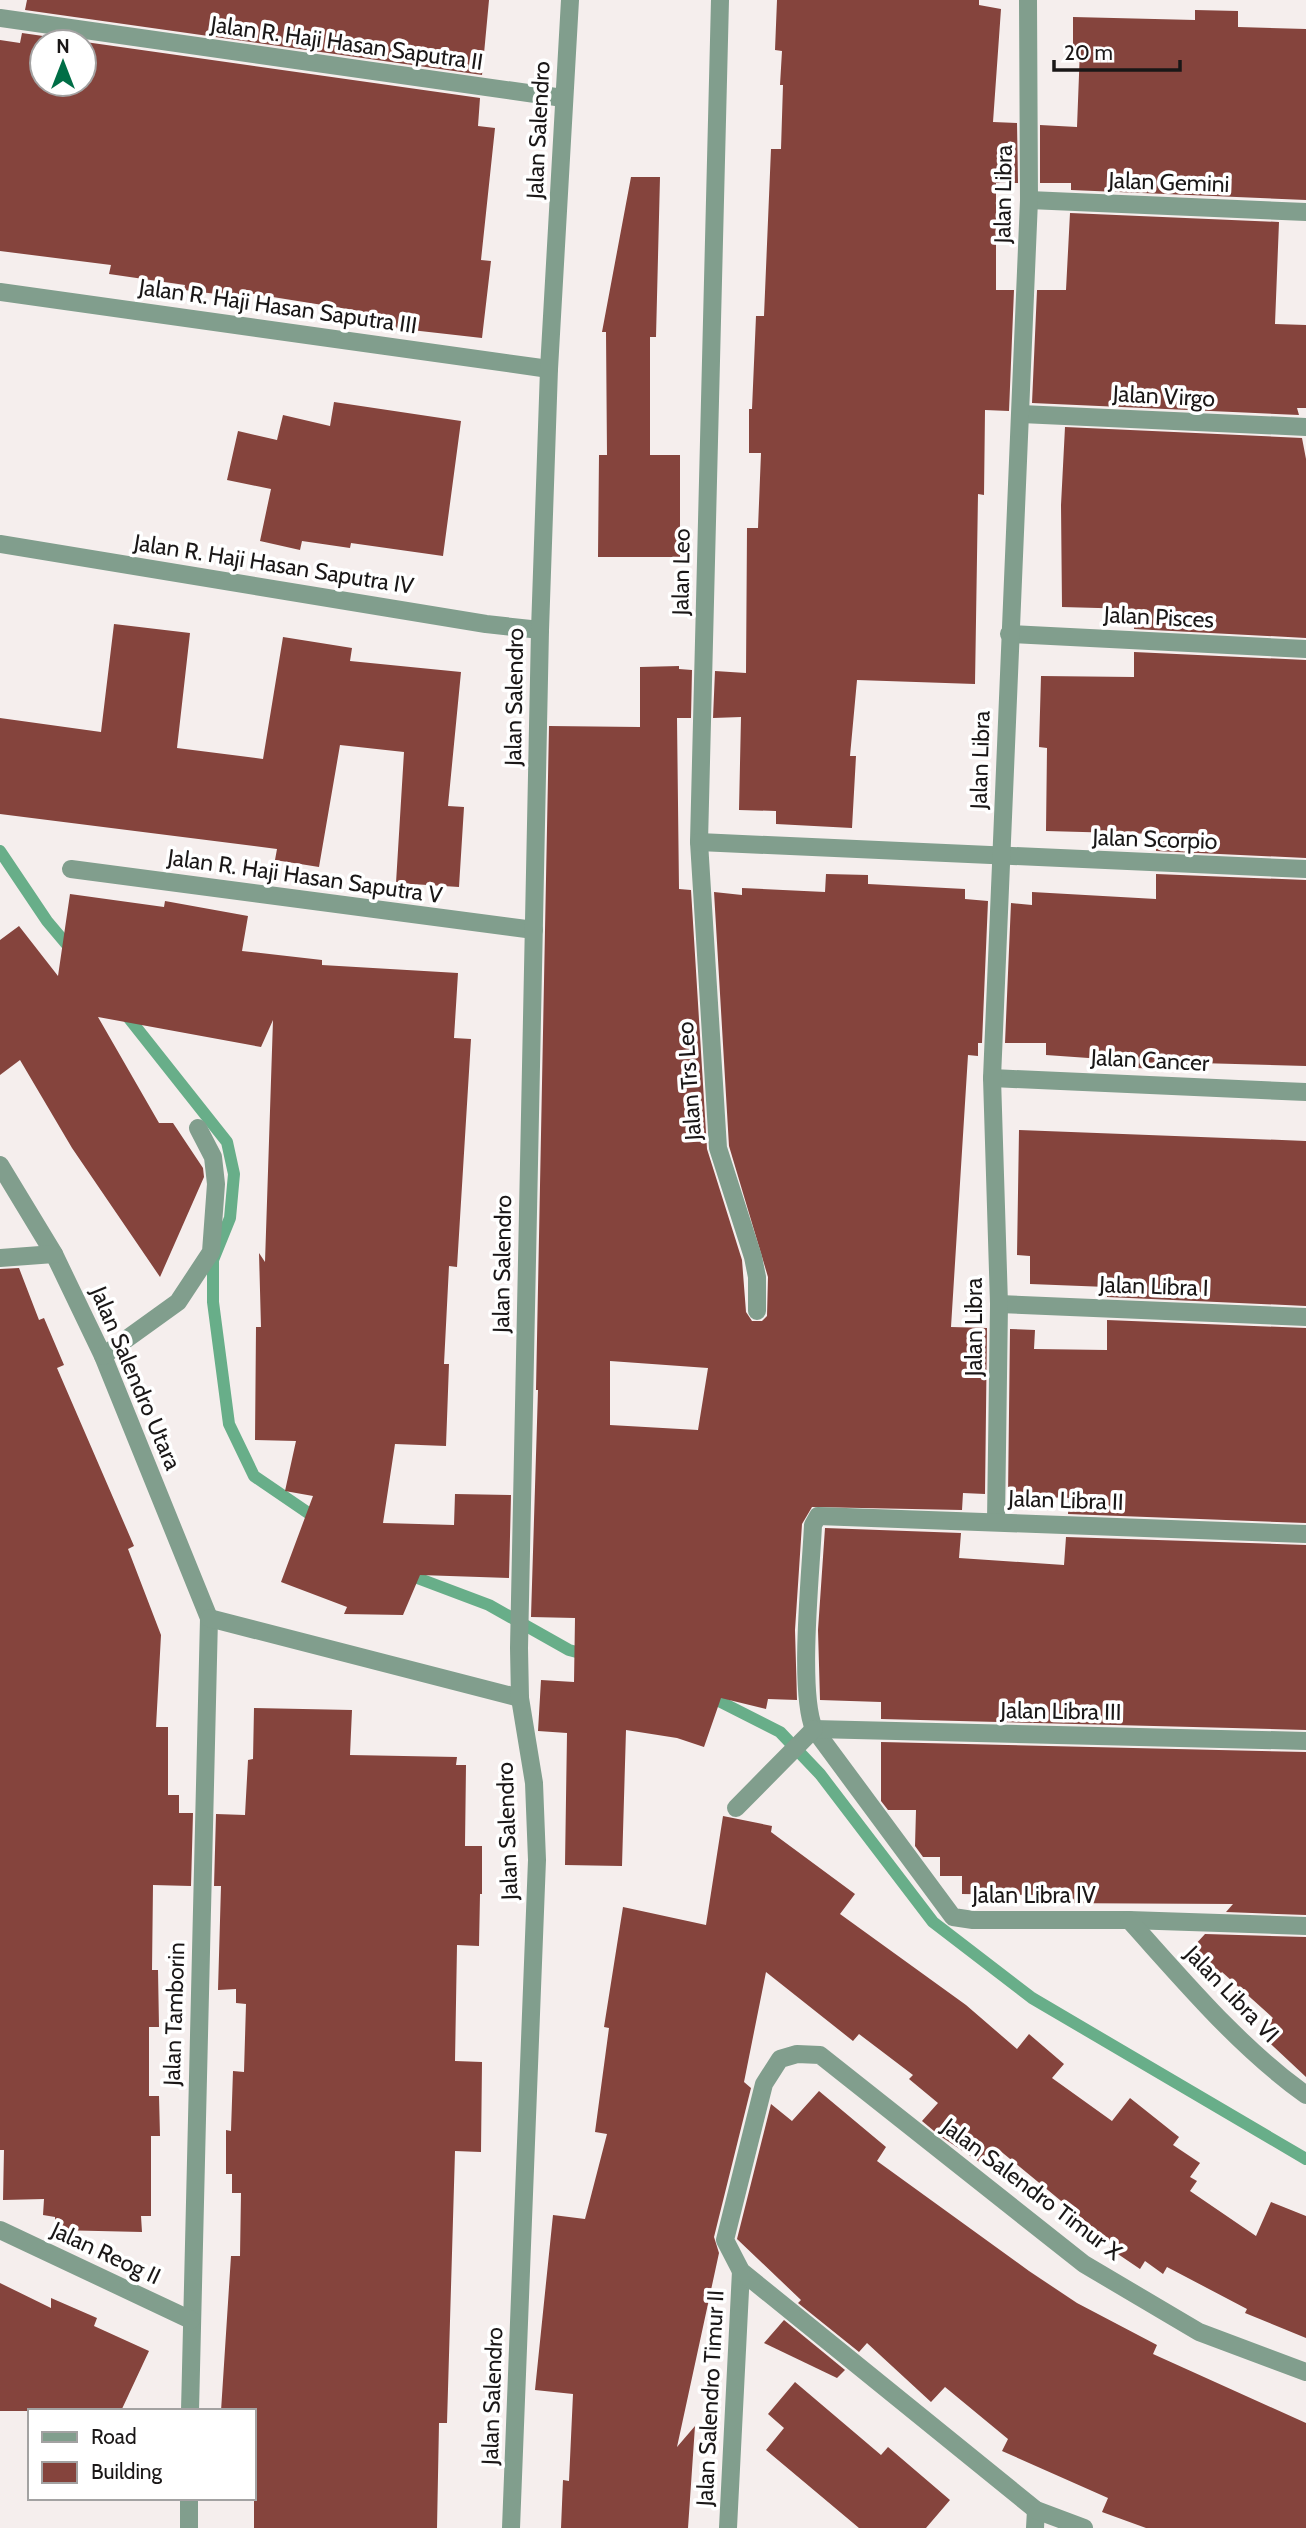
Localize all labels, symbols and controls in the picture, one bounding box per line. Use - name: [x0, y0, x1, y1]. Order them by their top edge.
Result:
- street label: Jalan R. Haji Hasan Saputra II: [208, 10, 485, 76]
- north arrow: [28, 28, 98, 98]
- scale bar: [1054, 28, 1180, 72]
- text: N: [56, 35, 70, 58]
- text: 20 m: [1064, 40, 1113, 65]
- street label: Jalan Salendro: [520, 60, 556, 201]
- street label: Jalan Libra: [988, 145, 1018, 244]
- street label: Jalan Gemini: [1107, 166, 1230, 198]
- street label: Jalan R. Haji Hasan Saputra III: [136, 272, 419, 339]
- street label: Jalan Virgo: [1111, 379, 1216, 413]
- street label: Jalan R. Haji Hasan Saputra IV: [131, 528, 416, 600]
- street label: Jalan Leo: [666, 528, 696, 617]
- street label: Jalan Pisces: [1102, 600, 1215, 634]
- street label: Jalan Salendro: [499, 628, 529, 767]
- street label: Jalan Libra: [964, 710, 996, 811]
- street label: Jalan Scorpio: [1091, 823, 1218, 855]
- street label: Jalan R. Haji Hasan Saputra V: [165, 843, 444, 909]
- street label: Jalan Trs Leo: [671, 1021, 707, 1142]
- street label: Jalan Cancer: [1089, 1043, 1211, 1077]
- street label: Jalan Salendro: [487, 1195, 517, 1334]
- street label: Jalan Libra I: [1098, 1270, 1209, 1302]
- street label: Jalan Libra: [960, 1278, 988, 1377]
- street label: Jalan Salendro Utara: [84, 1281, 187, 1474]
- street label: Jalan Libra II: [1007, 1484, 1124, 1516]
- street label: Jalan Libra III: [999, 1696, 1122, 1726]
- street label: Jalan Salendro: [491, 1762, 523, 1901]
- street label: Jalan Libra IV: [971, 1881, 1096, 1909]
- street label: Jalan Libra VI: [1178, 1939, 1285, 2048]
- street label: Jalan Tamborin: [157, 1942, 190, 2087]
- street label: Jalan Salendro Timur X: [936, 2112, 1128, 2266]
- street label: Jalan Reog II: [46, 2215, 165, 2290]
- street label: Jalan Salendro Timur II: [690, 2289, 730, 2508]
- street label: Jalan Salendro: [476, 2327, 508, 2466]
- legend: [28, 2409, 256, 2500]
- text: Road: [91, 2424, 137, 2449]
- text: Building: [91, 2459, 163, 2484]

